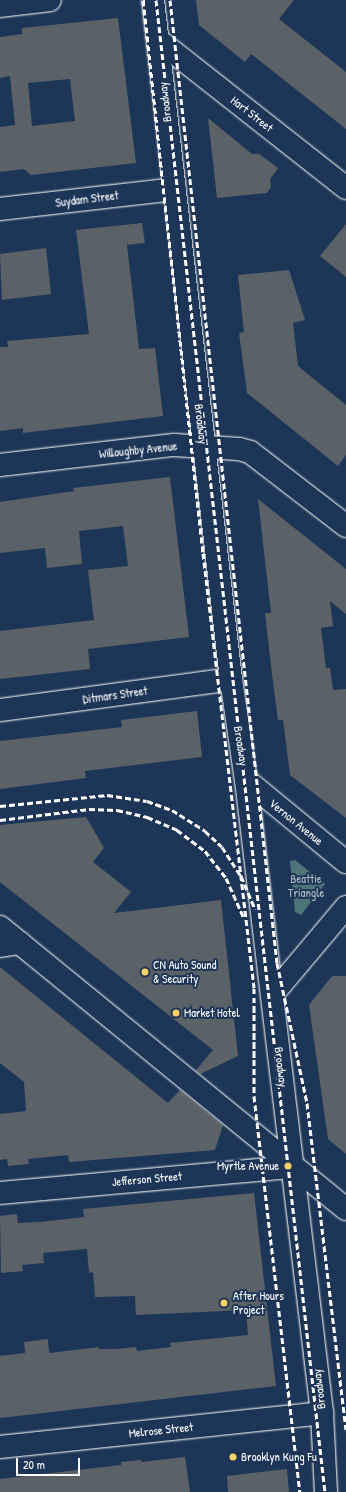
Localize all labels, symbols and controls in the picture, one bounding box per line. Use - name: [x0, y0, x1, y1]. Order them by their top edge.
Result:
- street label: Broadway: [155, 81, 175, 123]
- street label: Hart Street: [228, 93, 276, 135]
- street label: Suydam Street: [55, 188, 119, 210]
- street label: Broadway: [191, 403, 211, 445]
- street label: Willoughby Avenue: [98, 439, 178, 461]
- street label: Ditmars Street: [82, 683, 148, 707]
- street label: Broadway: [231, 725, 251, 767]
- street label: Vernon Avenue: [266, 796, 326, 848]
- park label: Beattie Triangle: [288, 872, 324, 900]
- place label: CN Auto Sound & Security: [153, 958, 216, 986]
- marker: CN Auto Sound & Security: [140, 967, 150, 977]
- place label: Market Hotel: [184, 1006, 240, 1020]
- marker: Market Hotel: [171, 1008, 181, 1018]
- street label: Broadway: [271, 1046, 291, 1088]
- place label: Myrtle Avenue: [217, 1159, 279, 1173]
- marker: Myrtle Avenue: [282, 1160, 294, 1172]
- street label: Jefferson Street: [111, 1169, 183, 1189]
- place label: After Hours Project: [233, 1289, 284, 1317]
- marker: After Hours Project: [218, 1297, 230, 1309]
- street label: Broadway: [309, 1368, 329, 1410]
- street label: Melrose Street: [128, 1419, 194, 1441]
- scale bar: [18, 1450, 82, 1476]
- place label: Brooklyn Kung Fu: [241, 1450, 317, 1464]
- marker: Brooklyn Kung Fu: [228, 1452, 238, 1462]
- text: 20 m: [23, 1456, 45, 1473]

